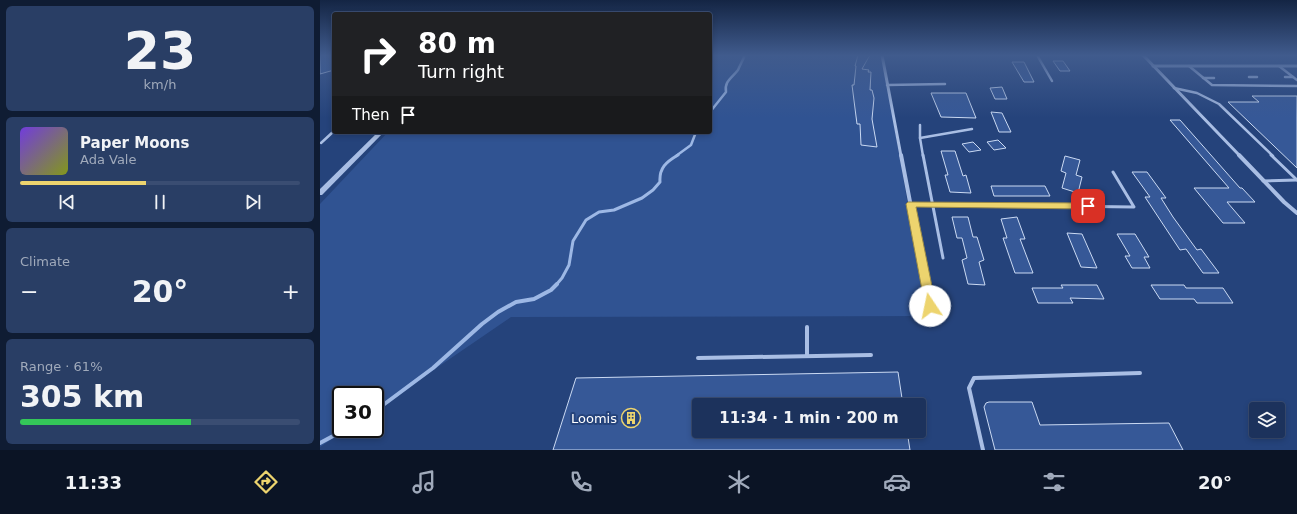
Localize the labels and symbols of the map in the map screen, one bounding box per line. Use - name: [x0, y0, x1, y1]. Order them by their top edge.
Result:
- pin: [1071, 189, 1105, 223]
- position arrow: [909, 285, 951, 327]
- speed limit sign: 30: [332, 386, 384, 438]
- building icon: Loomis: [620, 407, 642, 429]
- place label: Loomis: [571, 411, 617, 426]

